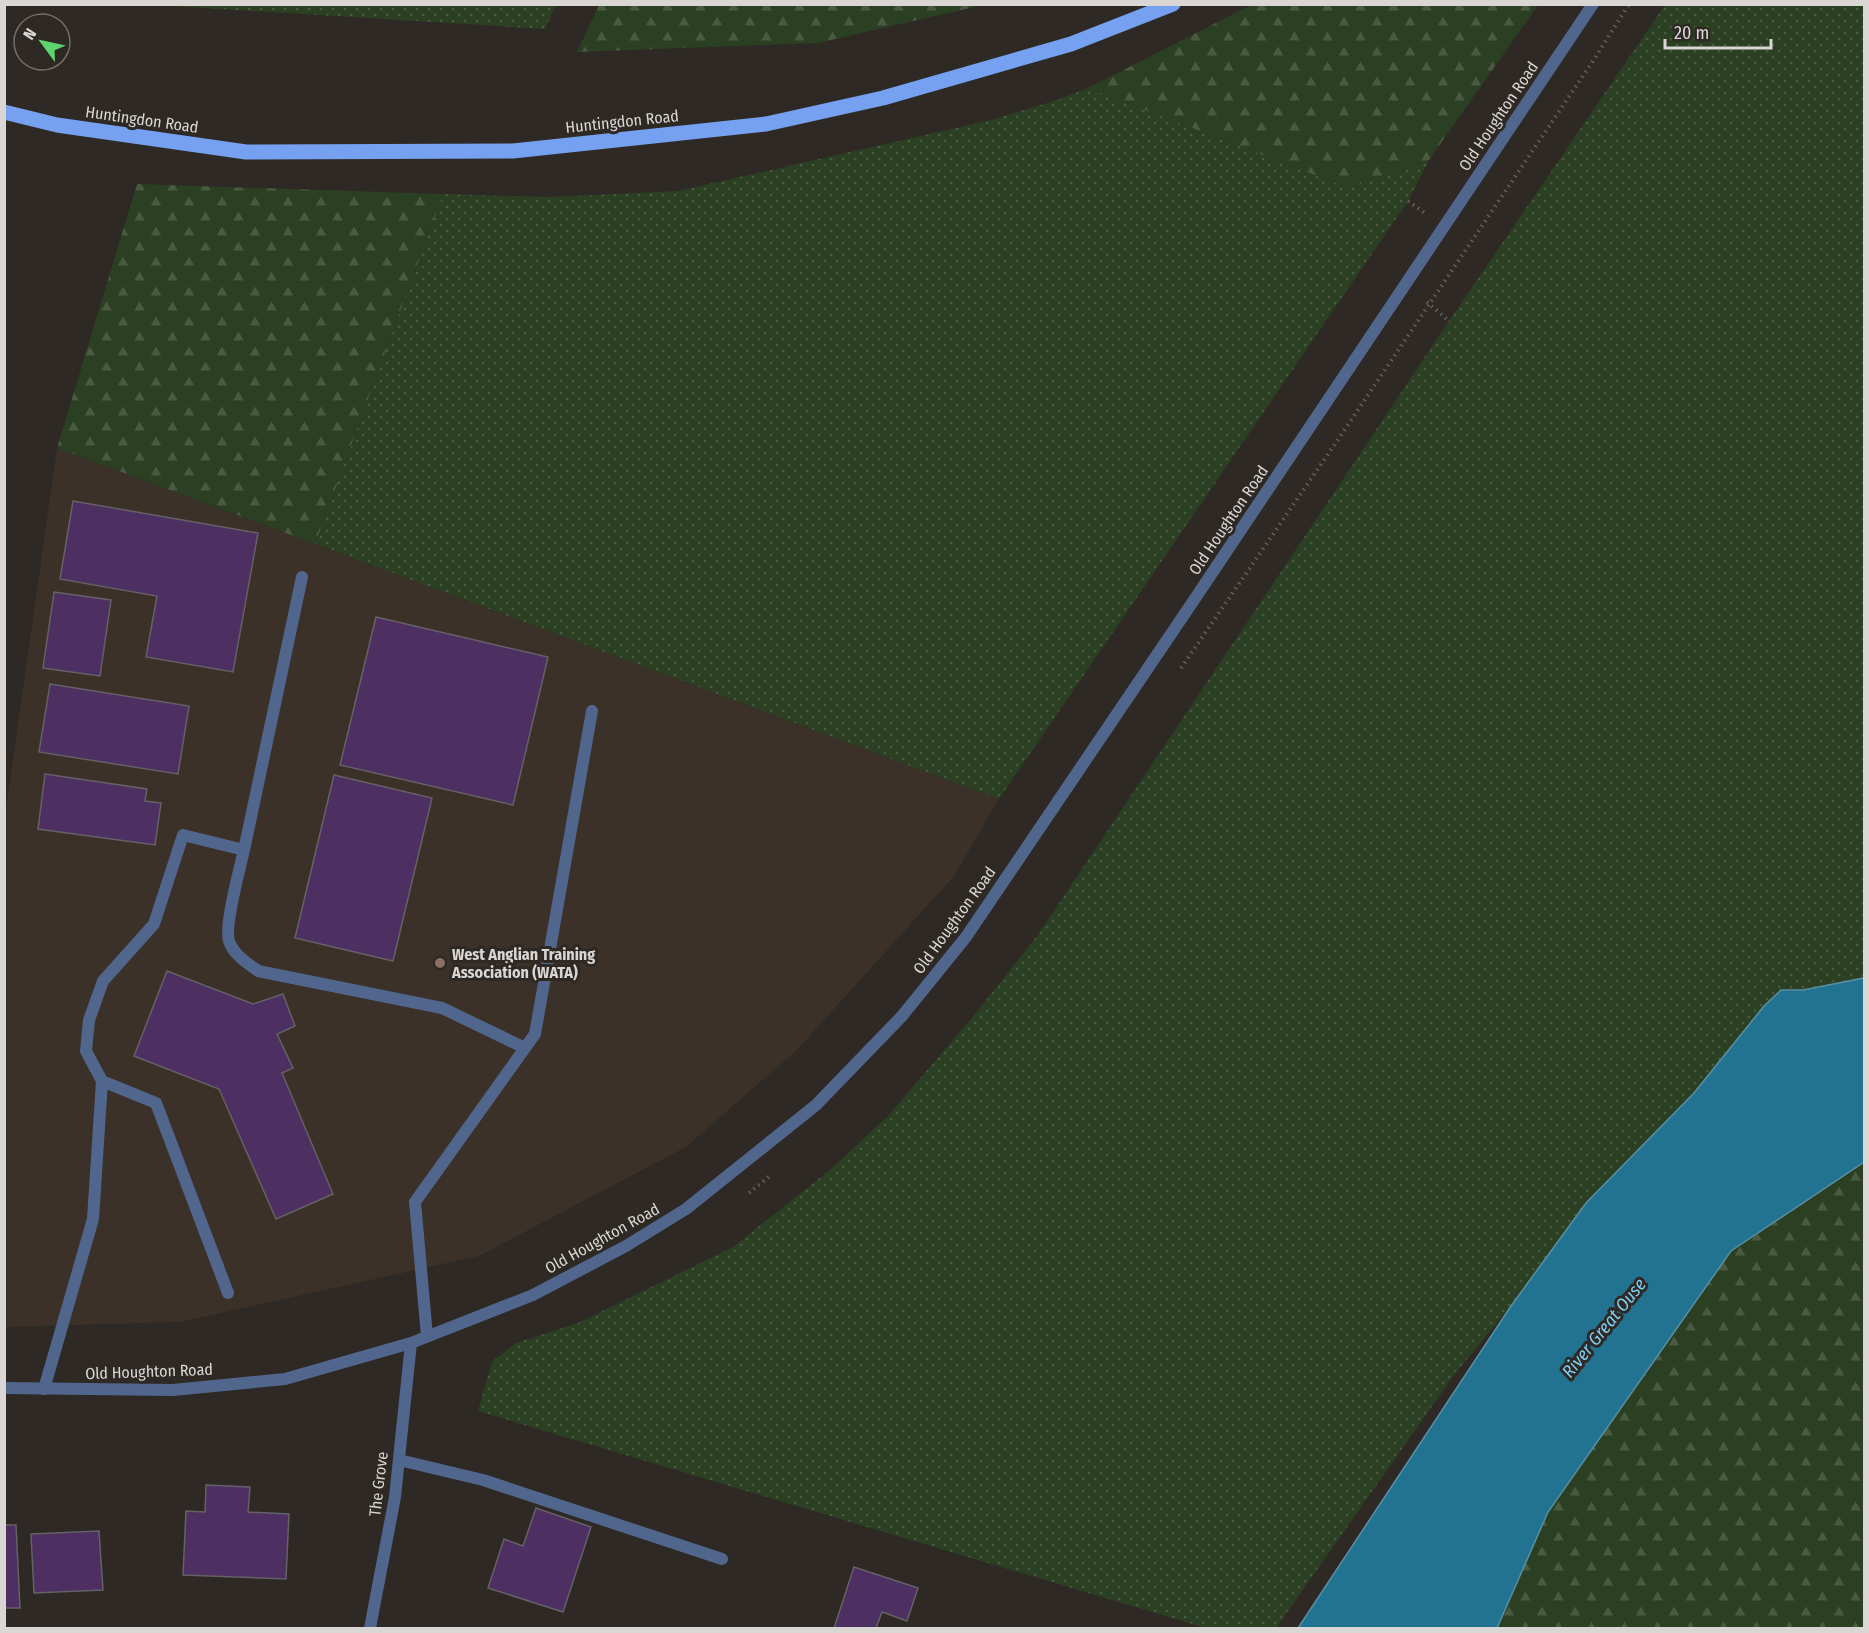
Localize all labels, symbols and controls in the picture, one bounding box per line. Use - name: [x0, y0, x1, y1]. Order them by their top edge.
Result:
- north arrow: [12, 12, 72, 72]
- scale bar: [1665, 12, 1772, 50]
- text: 20 m: [1674, 22, 1709, 44]
- text: N: [19, 25, 40, 43]
- street label: Old Houghton Road: [1455, 58, 1542, 175]
- street label: Huntingdon Road: [84, 102, 200, 137]
- street label: Huntingdon Road: [564, 106, 680, 137]
- street label: Old Houghton Road: [1185, 462, 1272, 579]
- street label: Old Houghton Road: [909, 863, 1000, 978]
- place label: West Anglian Training Association (WATA): [451, 945, 595, 982]
- marker: West Anglian Training Association (WATA): [433, 956, 447, 970]
- street label: Old Houghton Road: [542, 1199, 663, 1278]
- water label: River Great Ouse: [1557, 1273, 1651, 1382]
- street label: Old Houghton Road: [85, 1360, 213, 1383]
- street label: The Grove: [365, 1450, 392, 1518]

